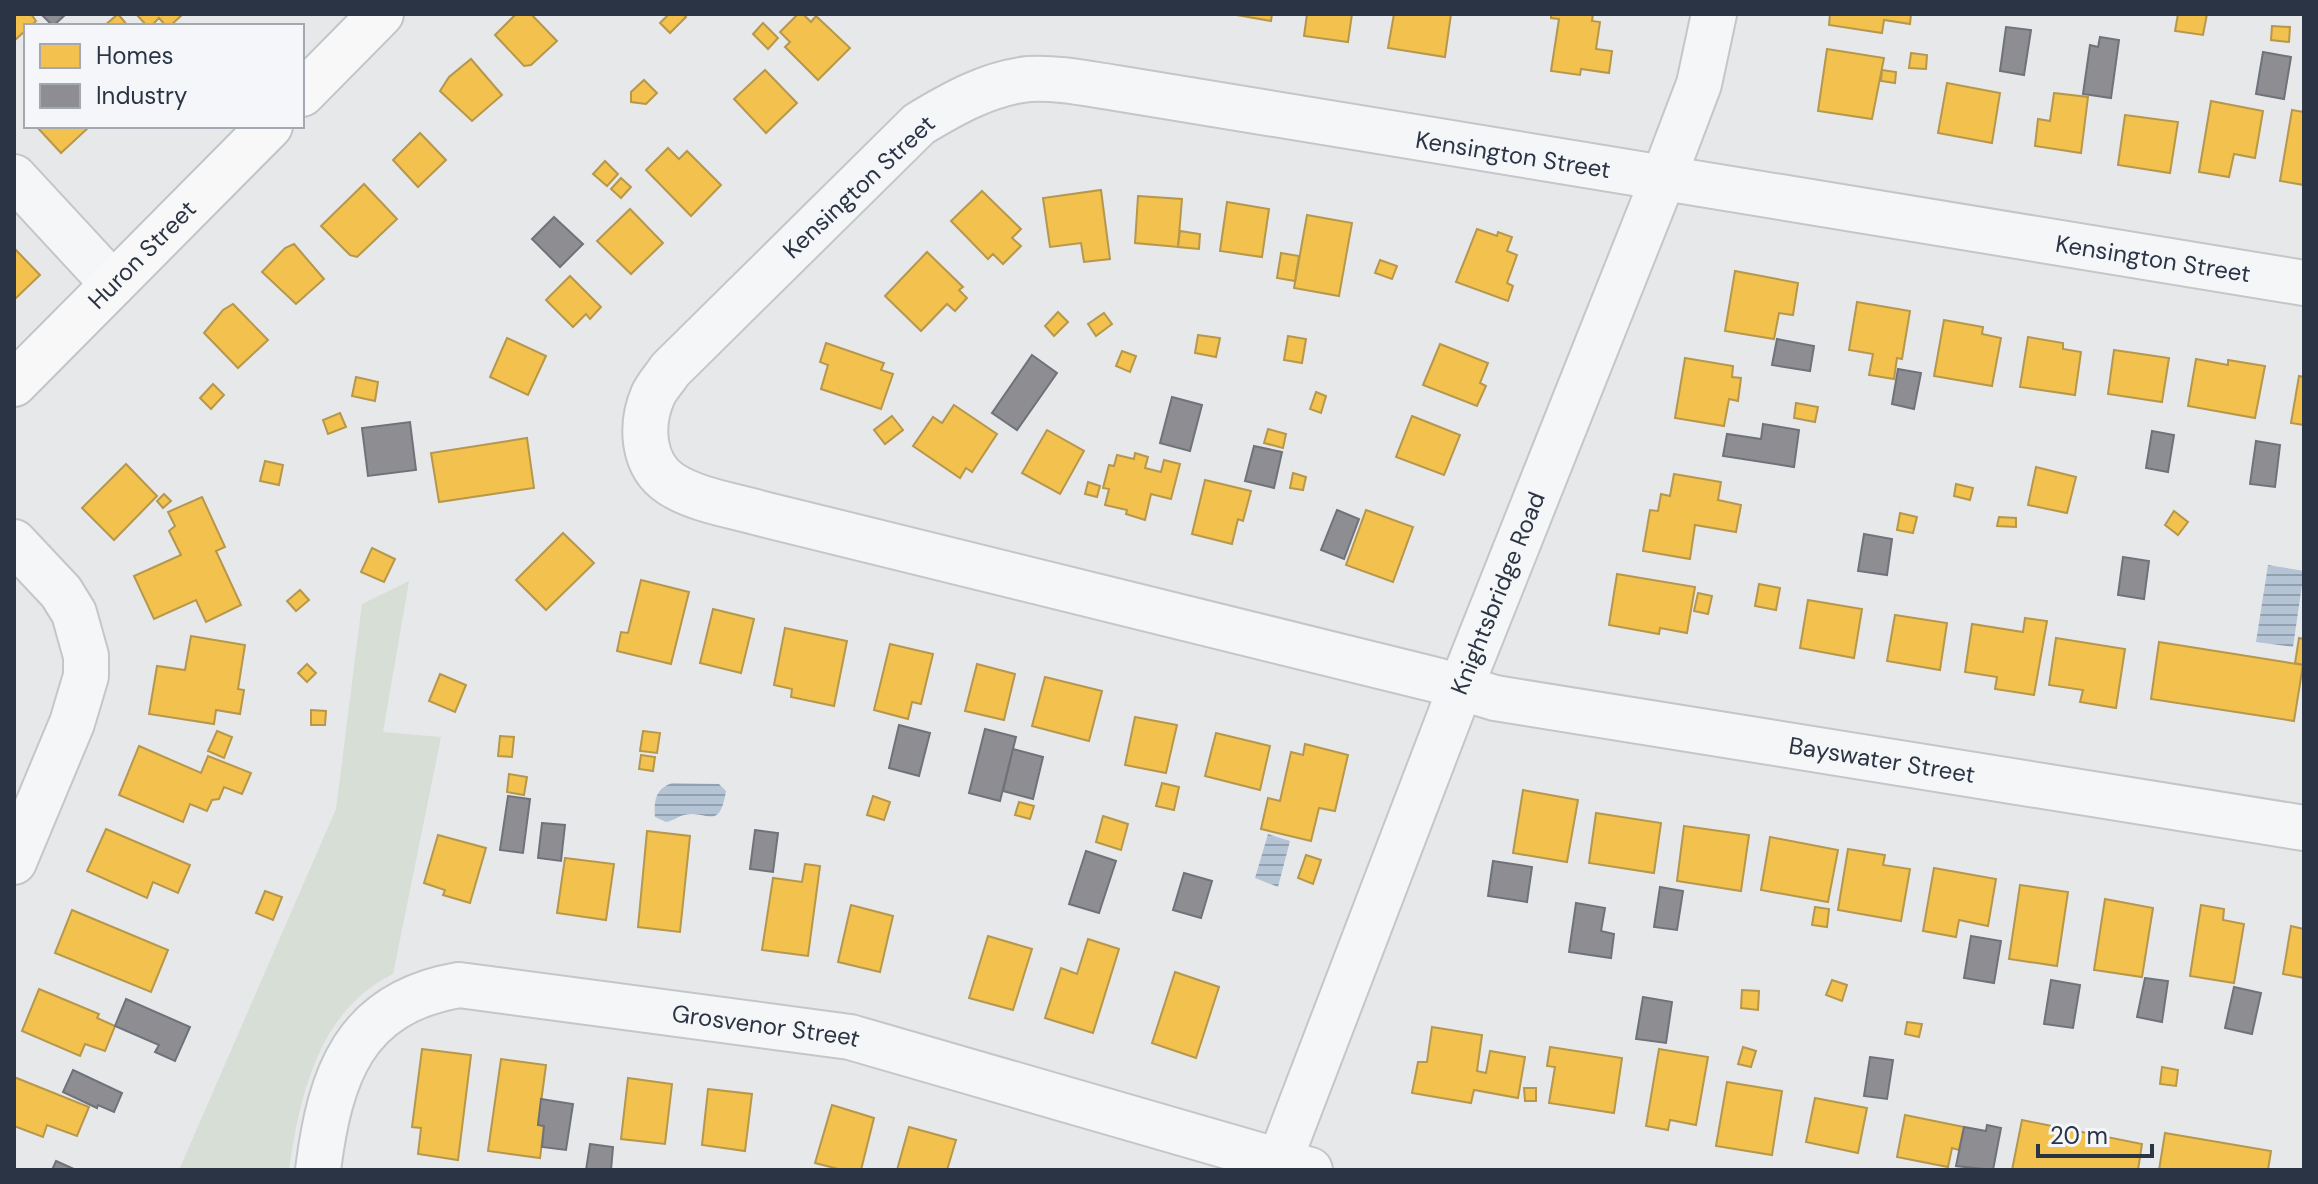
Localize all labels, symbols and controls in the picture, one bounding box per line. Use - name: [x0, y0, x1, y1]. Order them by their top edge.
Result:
- legend: [24, 24, 304, 128]
- text: Homes: [96, 40, 174, 71]
- text: Industry: [96, 80, 187, 111]
- street label: Kensington Street: [776, 108, 941, 265]
- street label: Kensington Street: [1413, 124, 1613, 185]
- street label: Huron Street: [81, 193, 203, 315]
- street label: Kensington Street: [2053, 228, 2253, 289]
- street label: Knightsbridge Road: [1443, 487, 1552, 699]
- street label: Bayswater Street: [1787, 729, 1977, 790]
- street label: Grosvenor Street: [670, 997, 864, 1054]
- scale bar: [2038, 1108, 2152, 1158]
- text: 20 m: [2050, 1120, 2108, 1151]

